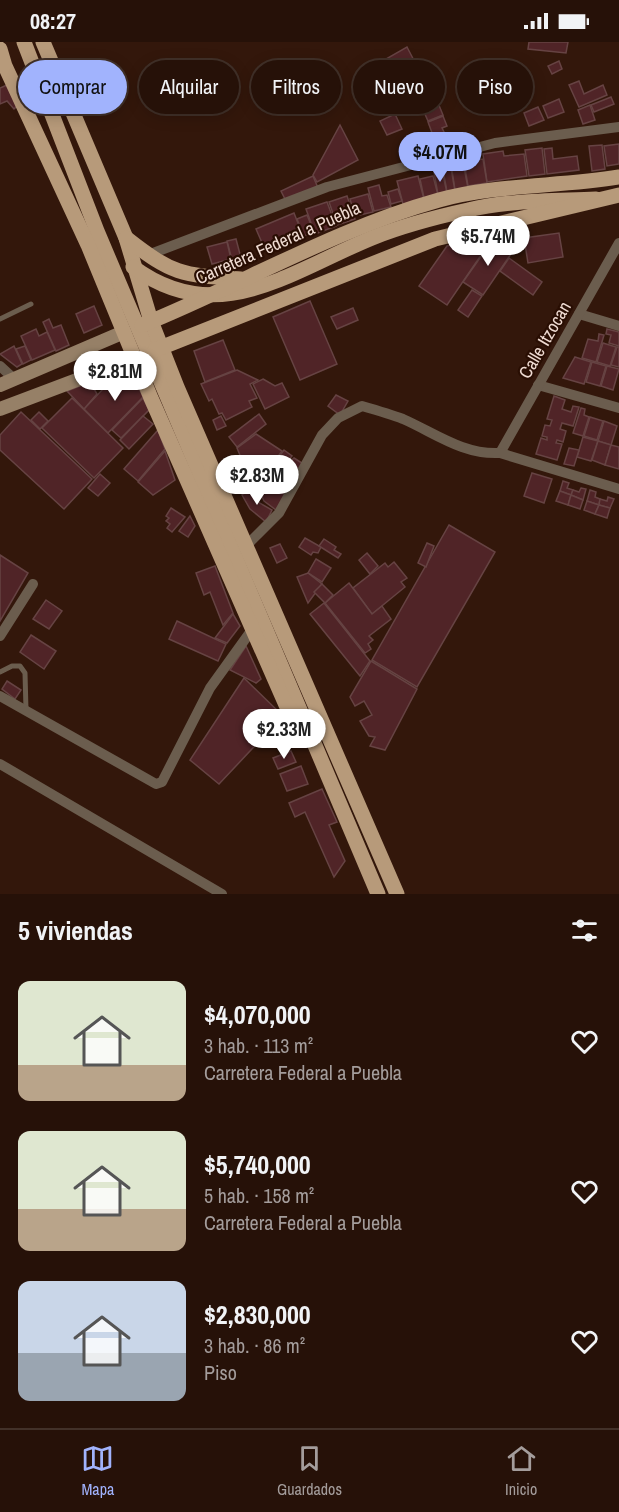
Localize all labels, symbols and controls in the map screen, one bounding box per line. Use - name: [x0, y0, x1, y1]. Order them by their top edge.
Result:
- text: 08:27: [30, 6, 76, 36]
- chip: Comprar: [18, 60, 127, 114]
- chip: Alquilar: [139, 60, 239, 114]
- chip: Filtros: [251, 60, 341, 114]
- chip: Nuevo: [353, 60, 445, 114]
- chip: Piso: [457, 60, 533, 114]
- pin: $4.07M: [391, 132, 489, 183]
- text: $4.07M: [413, 138, 467, 165]
- street label: Carretera Federal a Puebla: [191, 195, 364, 290]
- pin: $5.74M: [439, 216, 537, 267]
- text: $5.74M: [461, 222, 515, 249]
- street label: Calle Itzocan: [512, 297, 577, 383]
- pin: $2.81M: [66, 351, 164, 402]
- text: $2.81M: [88, 357, 142, 384]
- pin: $2.83M: [208, 455, 306, 506]
- text: $2.83M: [230, 461, 284, 488]
- pin: $2.33M: [235, 709, 333, 760]
- text: $2.33M: [257, 715, 311, 742]
- text: 5 viviendas: [18, 913, 133, 948]
- icon: filters: [568, 914, 601, 947]
- text: $4,070,000: [204, 997, 311, 1032]
- icon: home: [66, 1005, 138, 1077]
- icon: heart: [568, 1025, 601, 1058]
- text: 3 hab. · 113 m²: [204, 1032, 313, 1059]
- text: Carretera Federal a Puebla: [204, 1059, 402, 1086]
- text: $5,740,000: [204, 1147, 311, 1182]
- icon: home: [66, 1155, 138, 1227]
- icon: heart: [568, 1175, 601, 1208]
- text: 5 hab. · 158 m²: [204, 1182, 314, 1209]
- text: Carretera Federal a Puebla: [204, 1209, 402, 1236]
- text: $2,830,000: [204, 1297, 311, 1332]
- icon: home: [66, 1305, 138, 1377]
- icon: heart: [568, 1325, 601, 1358]
- text: 3 hab. · 86 m²: [204, 1332, 305, 1359]
- text: Piso: [204, 1359, 237, 1386]
- tab: Mapa: [81, 1442, 114, 1500]
- tab: Guardados: [277, 1442, 342, 1500]
- tab: Inicio: [505, 1442, 538, 1500]

